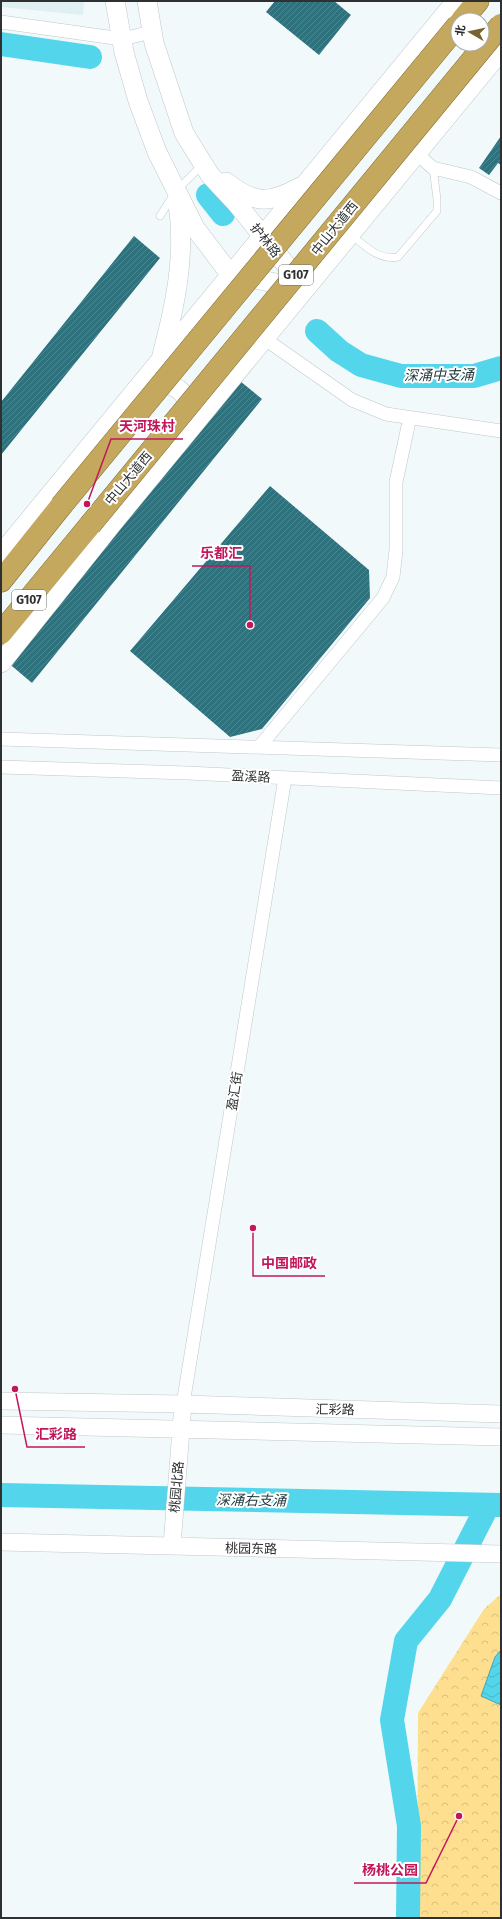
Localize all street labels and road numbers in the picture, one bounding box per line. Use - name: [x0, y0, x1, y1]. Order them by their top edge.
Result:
- street label: 中山大道西: [308, 198, 361, 258]
- street label: 护林路: [248, 220, 284, 260]
- road number: G107: [279, 265, 313, 285]
- street label: 中山大道西: [102, 449, 155, 508]
- road number: G107: [12, 590, 46, 610]
- street label: 盈溪路: [231, 768, 271, 785]
- street label: 盈汇街: [224, 1071, 245, 1112]
- street label: 汇彩路: [315, 1402, 355, 1417]
- street label: 桃园北路: [167, 1460, 186, 1514]
- street label: 桃园东路: [225, 1541, 277, 1556]

